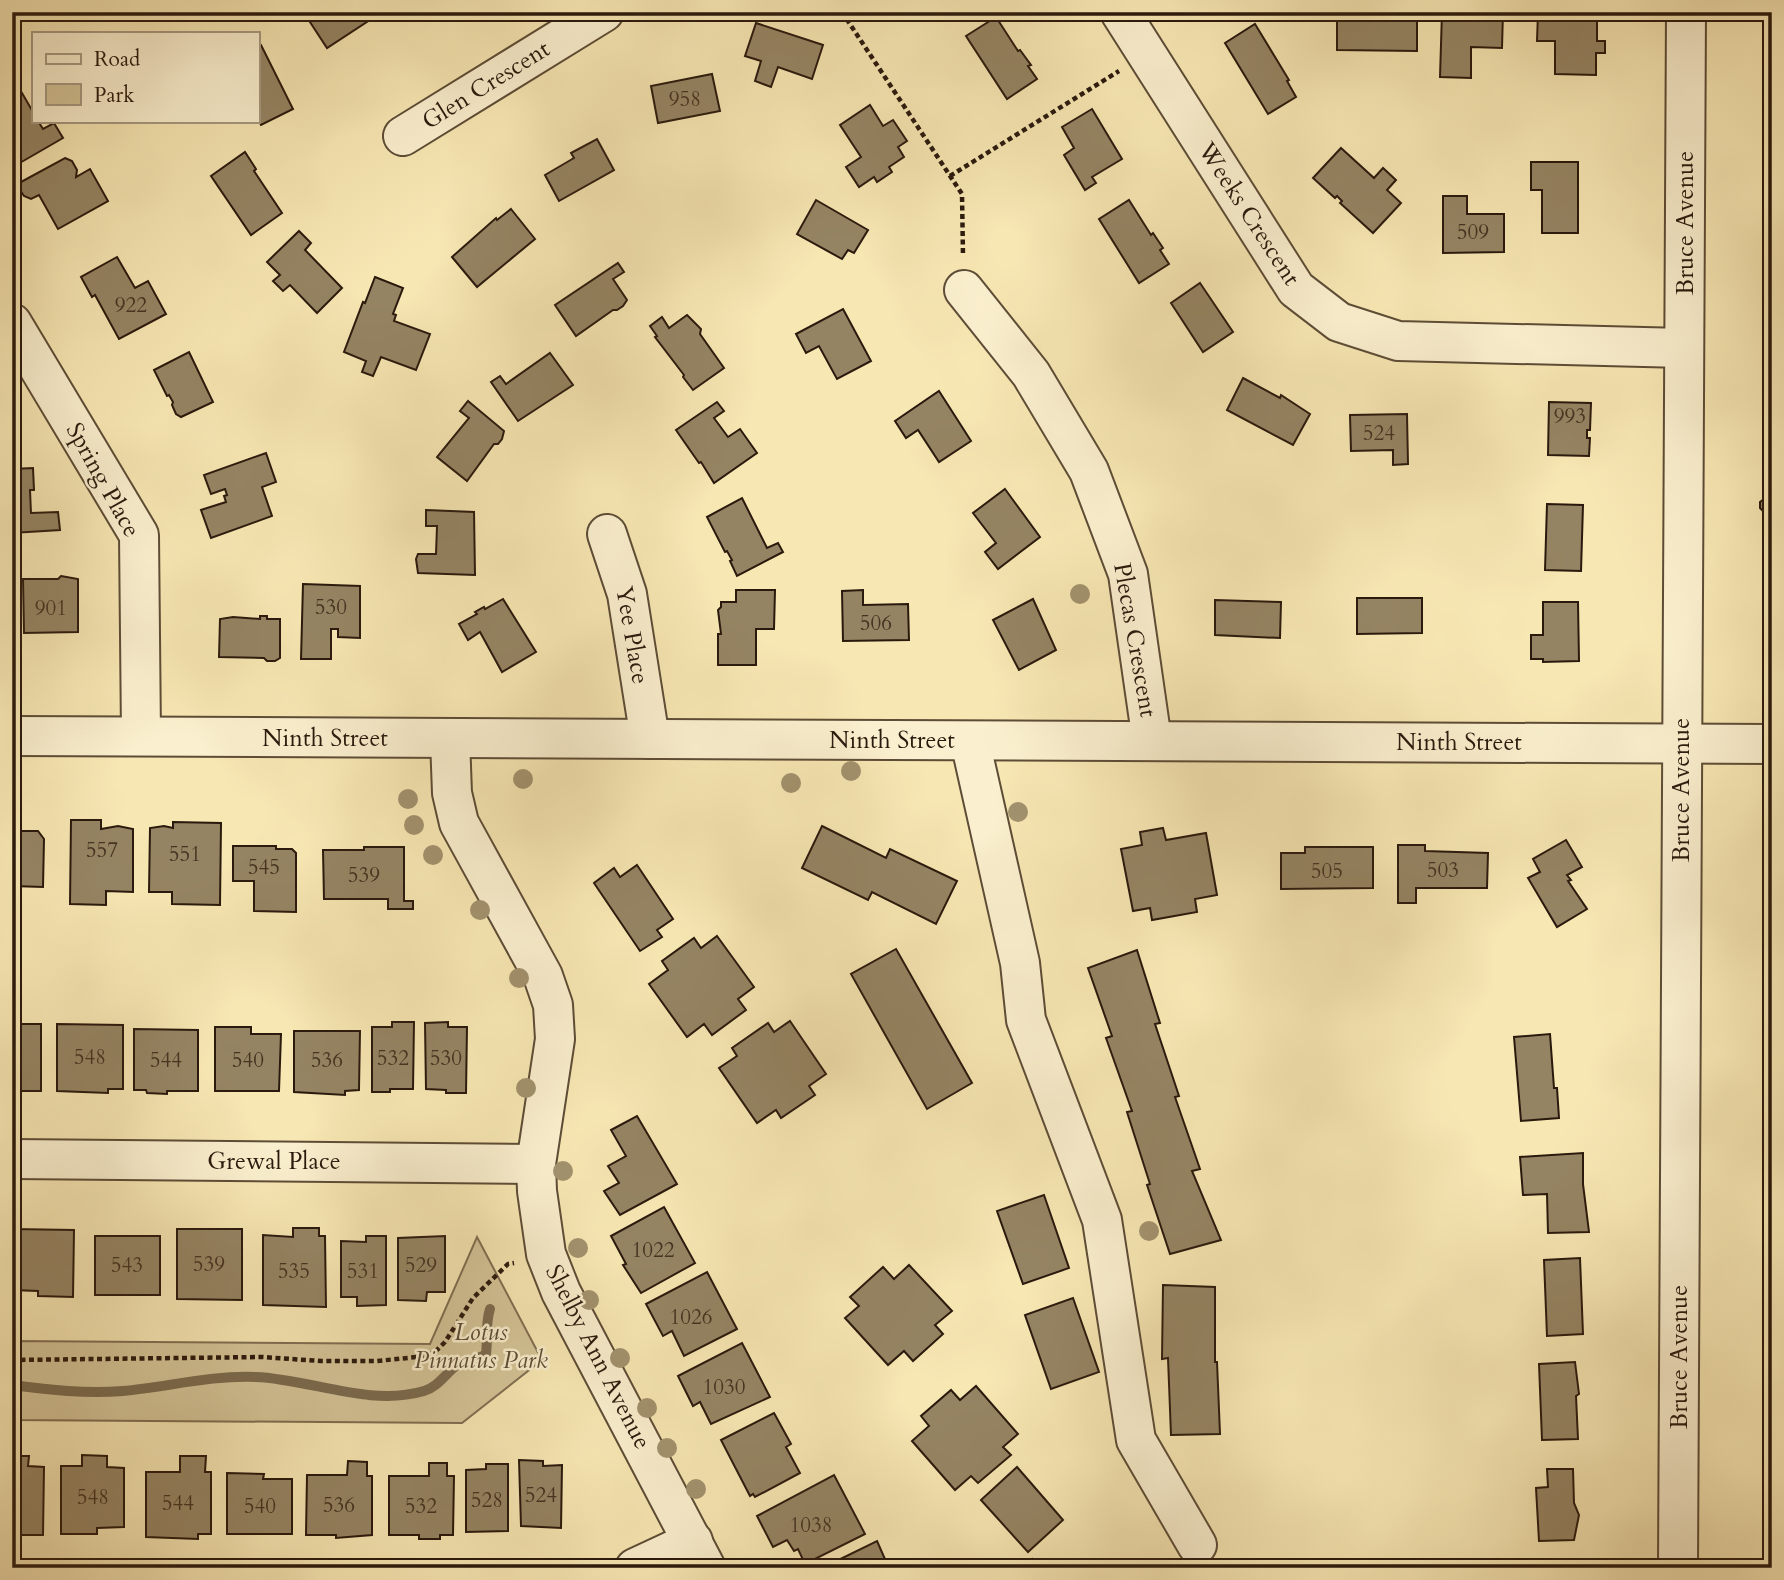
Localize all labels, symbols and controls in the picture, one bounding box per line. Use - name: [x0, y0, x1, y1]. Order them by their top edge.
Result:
- legend: [32, 32, 259, 122]
- street label: Glen Crescent: [416, 32, 557, 137]
- text: Road: [94, 45, 140, 74]
- text: Park: [94, 81, 135, 110]
- house number: 958: [669, 85, 701, 114]
- street label: Weeks Crescent: [1190, 135, 1308, 292]
- street label: Bruce Avenue: [1669, 151, 1702, 295]
- house number: 509: [1457, 218, 1489, 247]
- house number: 922: [115, 291, 147, 320]
- house number: 993: [1554, 402, 1586, 431]
- street label: Spring Place: [58, 417, 148, 543]
- house number: 524: [1363, 419, 1395, 448]
- street label: Plecas Crescent: [1105, 560, 1165, 720]
- street label: Yee Place: [607, 584, 657, 686]
- house number: 530: [315, 593, 347, 622]
- house number: 901: [35, 594, 67, 623]
- house number: 506: [860, 609, 892, 638]
- street label: Bruce Avenue: [1665, 718, 1698, 862]
- street label: Ninth Street: [262, 722, 388, 755]
- street label: Ninth Street: [829, 724, 955, 757]
- street label: Ninth Street: [1396, 726, 1522, 759]
- house number: 557: [86, 836, 118, 865]
- house number: 551: [169, 840, 201, 869]
- house number: 545: [248, 853, 280, 882]
- house number: 503: [1427, 856, 1459, 885]
- house number: 505: [1311, 857, 1343, 886]
- house number: 539: [348, 861, 380, 890]
- house number: 548: [74, 1043, 106, 1072]
- house number: 532: [377, 1044, 409, 1073]
- house number: 530: [430, 1044, 462, 1073]
- house number: 544: [150, 1046, 182, 1075]
- house number: 540: [232, 1046, 264, 1075]
- house number: 536: [311, 1046, 343, 1075]
- street label: Grewal Place: [207, 1145, 341, 1178]
- house number: 1022: [631, 1236, 675, 1265]
- house number: 539: [193, 1250, 225, 1279]
- house number: 543: [111, 1251, 143, 1280]
- house number: 529: [405, 1251, 437, 1280]
- house number: 535: [278, 1257, 310, 1286]
- house number: 531: [347, 1257, 379, 1286]
- street label: Shelby Ann Avenue: [537, 1259, 659, 1455]
- street label: Bruce Avenue: [1663, 1285, 1696, 1429]
- house number: 1026: [669, 1303, 713, 1332]
- park label: Lotus Pinnatus Park: [414, 1316, 548, 1377]
- house number: 1030: [702, 1373, 746, 1402]
- house number: 524: [525, 1481, 557, 1510]
- house number: 548: [77, 1483, 109, 1512]
- house number: 528: [471, 1486, 503, 1515]
- house number: 544: [162, 1489, 194, 1518]
- house number: 536: [323, 1491, 355, 1520]
- house number: 540: [244, 1492, 276, 1521]
- house number: 532: [405, 1492, 437, 1521]
- house number: 1038: [789, 1511, 833, 1540]

